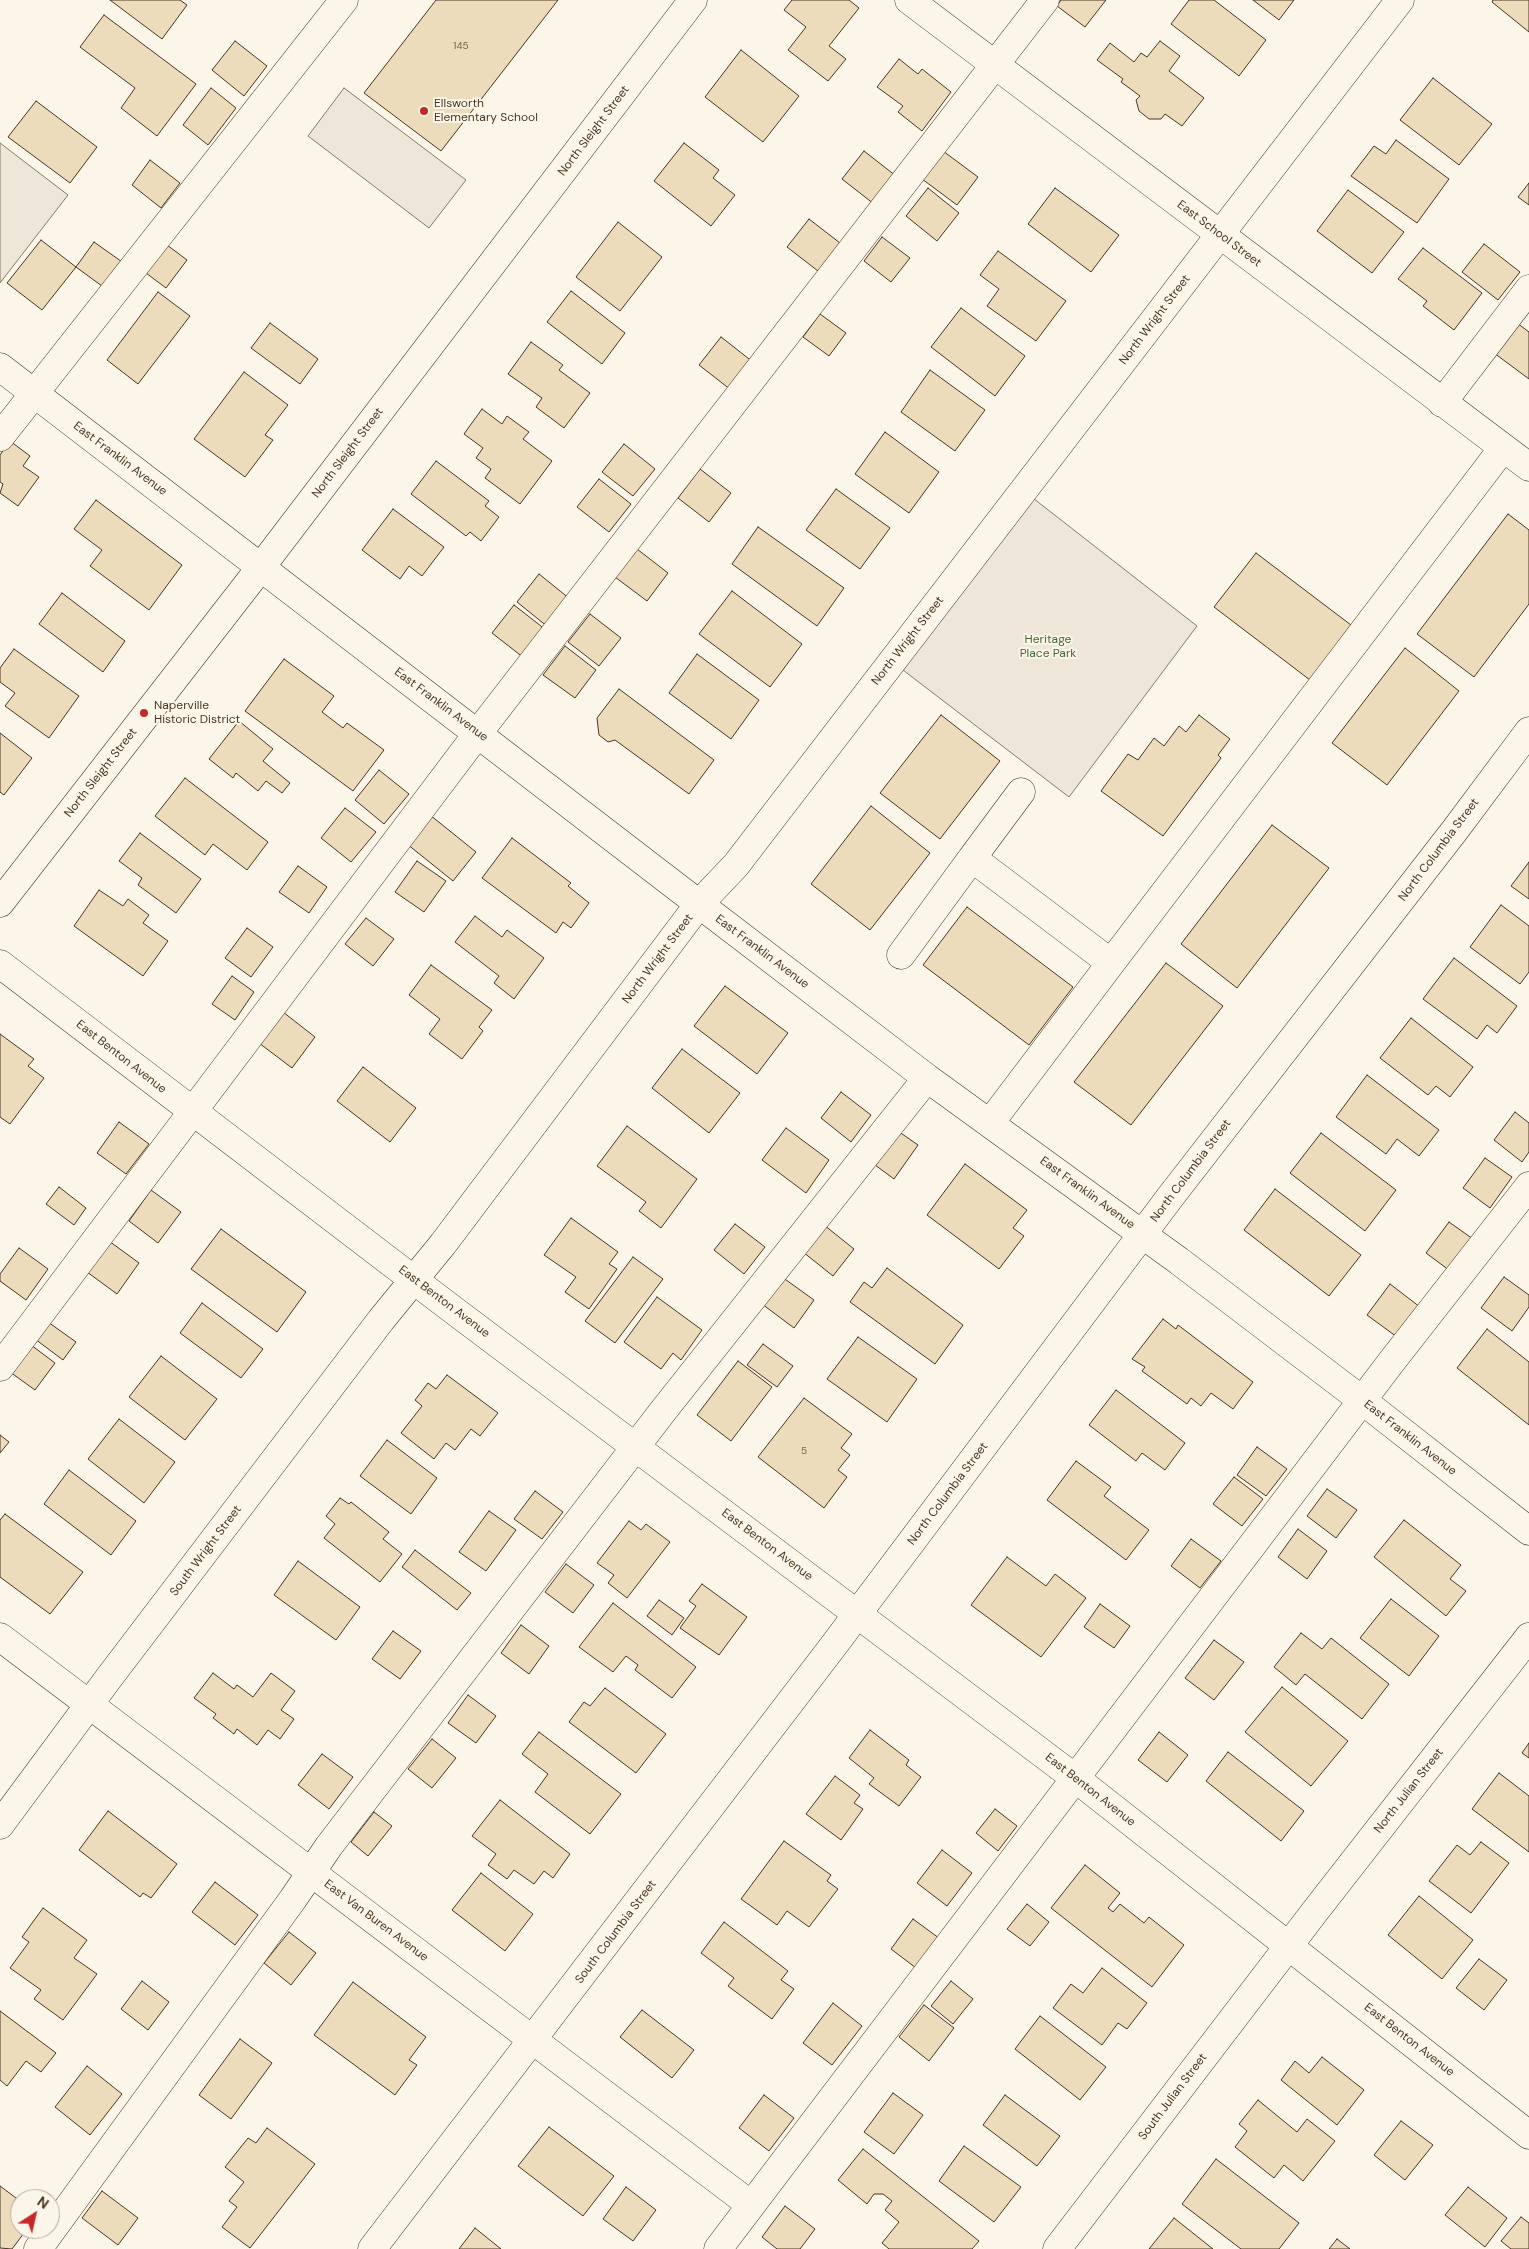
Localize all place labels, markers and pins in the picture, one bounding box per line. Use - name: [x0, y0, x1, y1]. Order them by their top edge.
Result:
- place label: Ellsworth Elementary School: [434, 97, 538, 125]
- marker: Ellsworth Elementary School: [418, 105, 430, 117]
- place label: Naperville Historic District: [154, 699, 240, 727]
- marker: Naperville Historic District: [138, 707, 150, 719]

